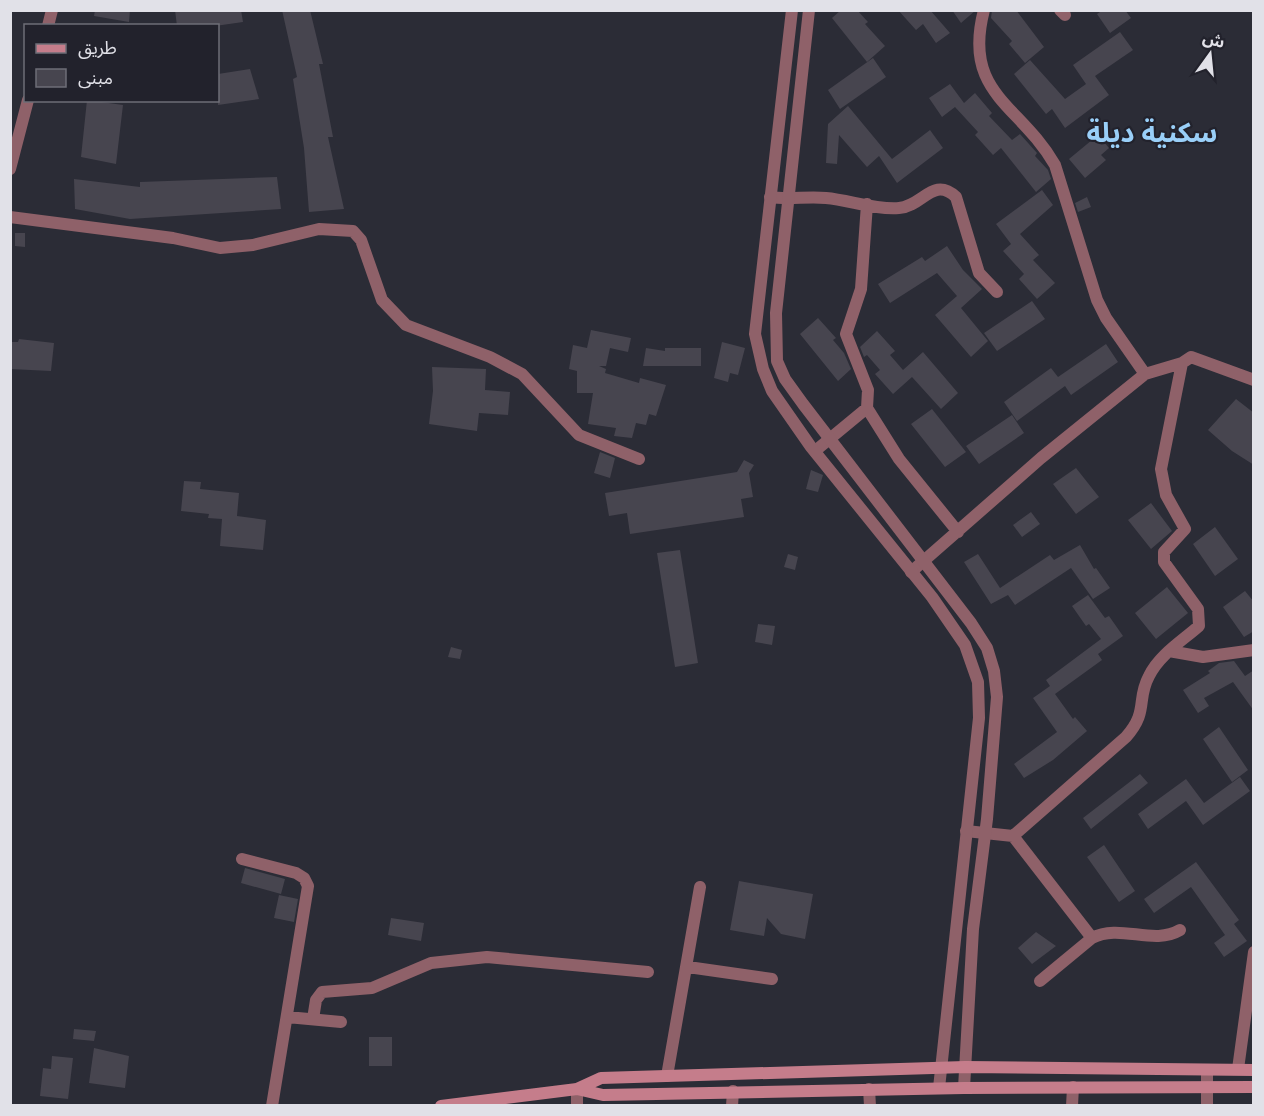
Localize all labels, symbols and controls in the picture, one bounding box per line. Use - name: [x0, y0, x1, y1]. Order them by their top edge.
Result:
- legend: [24, 24, 219, 102]
- north arrow: [1180, 24, 1240, 84]
- text: ش: [1200, 26, 1227, 53]
- text: طريق: [78, 35, 117, 59]
- text: مبنى: [78, 65, 113, 89]
- district label: سكنية ديلة: [1087, 113, 1217, 150]

